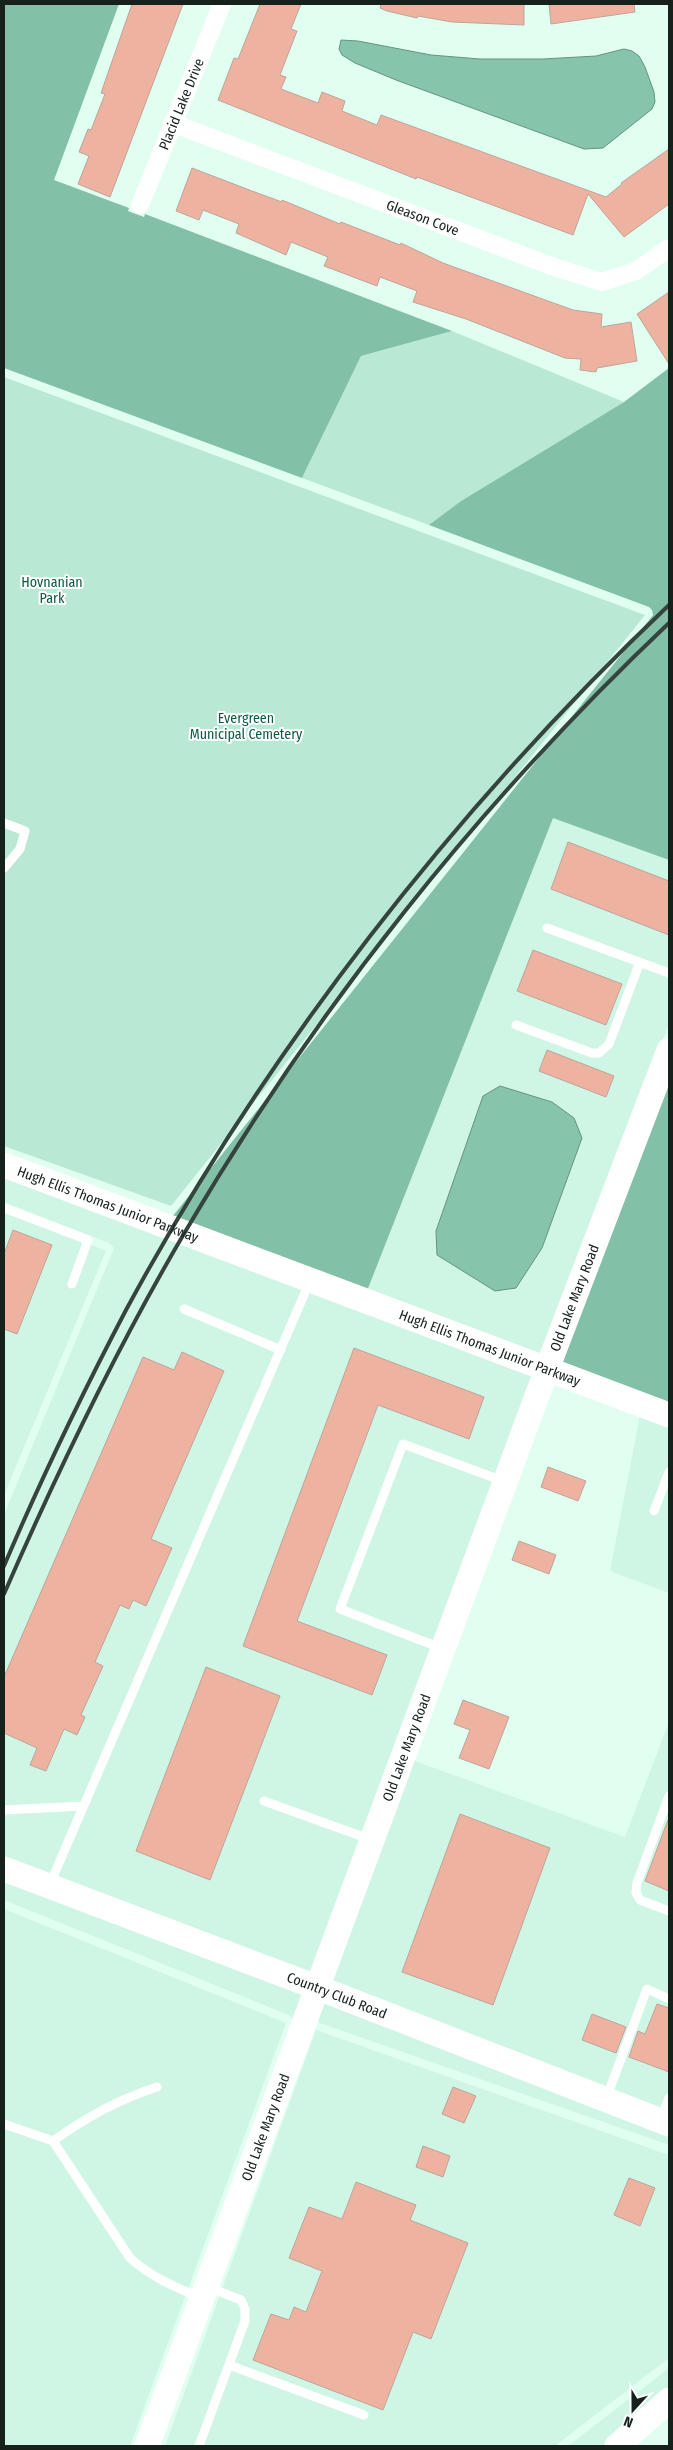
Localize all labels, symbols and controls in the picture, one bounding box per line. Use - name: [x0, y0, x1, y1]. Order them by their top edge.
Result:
- street label: Placid Lake Drive: [155, 56, 208, 153]
- street label: Gleason Cove: [384, 197, 461, 239]
- park label: Hovnanian Park: [21, 574, 83, 607]
- park label: Evergreen Municipal Cemetery: [190, 710, 303, 743]
- street label: Hugh Ellis Thomas Junior Parkway: [15, 1163, 201, 1247]
- street label: Old Lake Mary Road: [546, 1242, 603, 1354]
- street label: Hugh Ellis Thomas Junior Parkway: [397, 1306, 583, 1390]
- street label: Old Lake Mary Road: [379, 1692, 435, 1804]
- street label: Country Club Road: [284, 1969, 389, 2023]
- street label: Old Lake Mary Road: [238, 2071, 294, 2183]
- north arrow: [608, 2385, 658, 2435]
- text: N: [622, 2412, 635, 2431]

